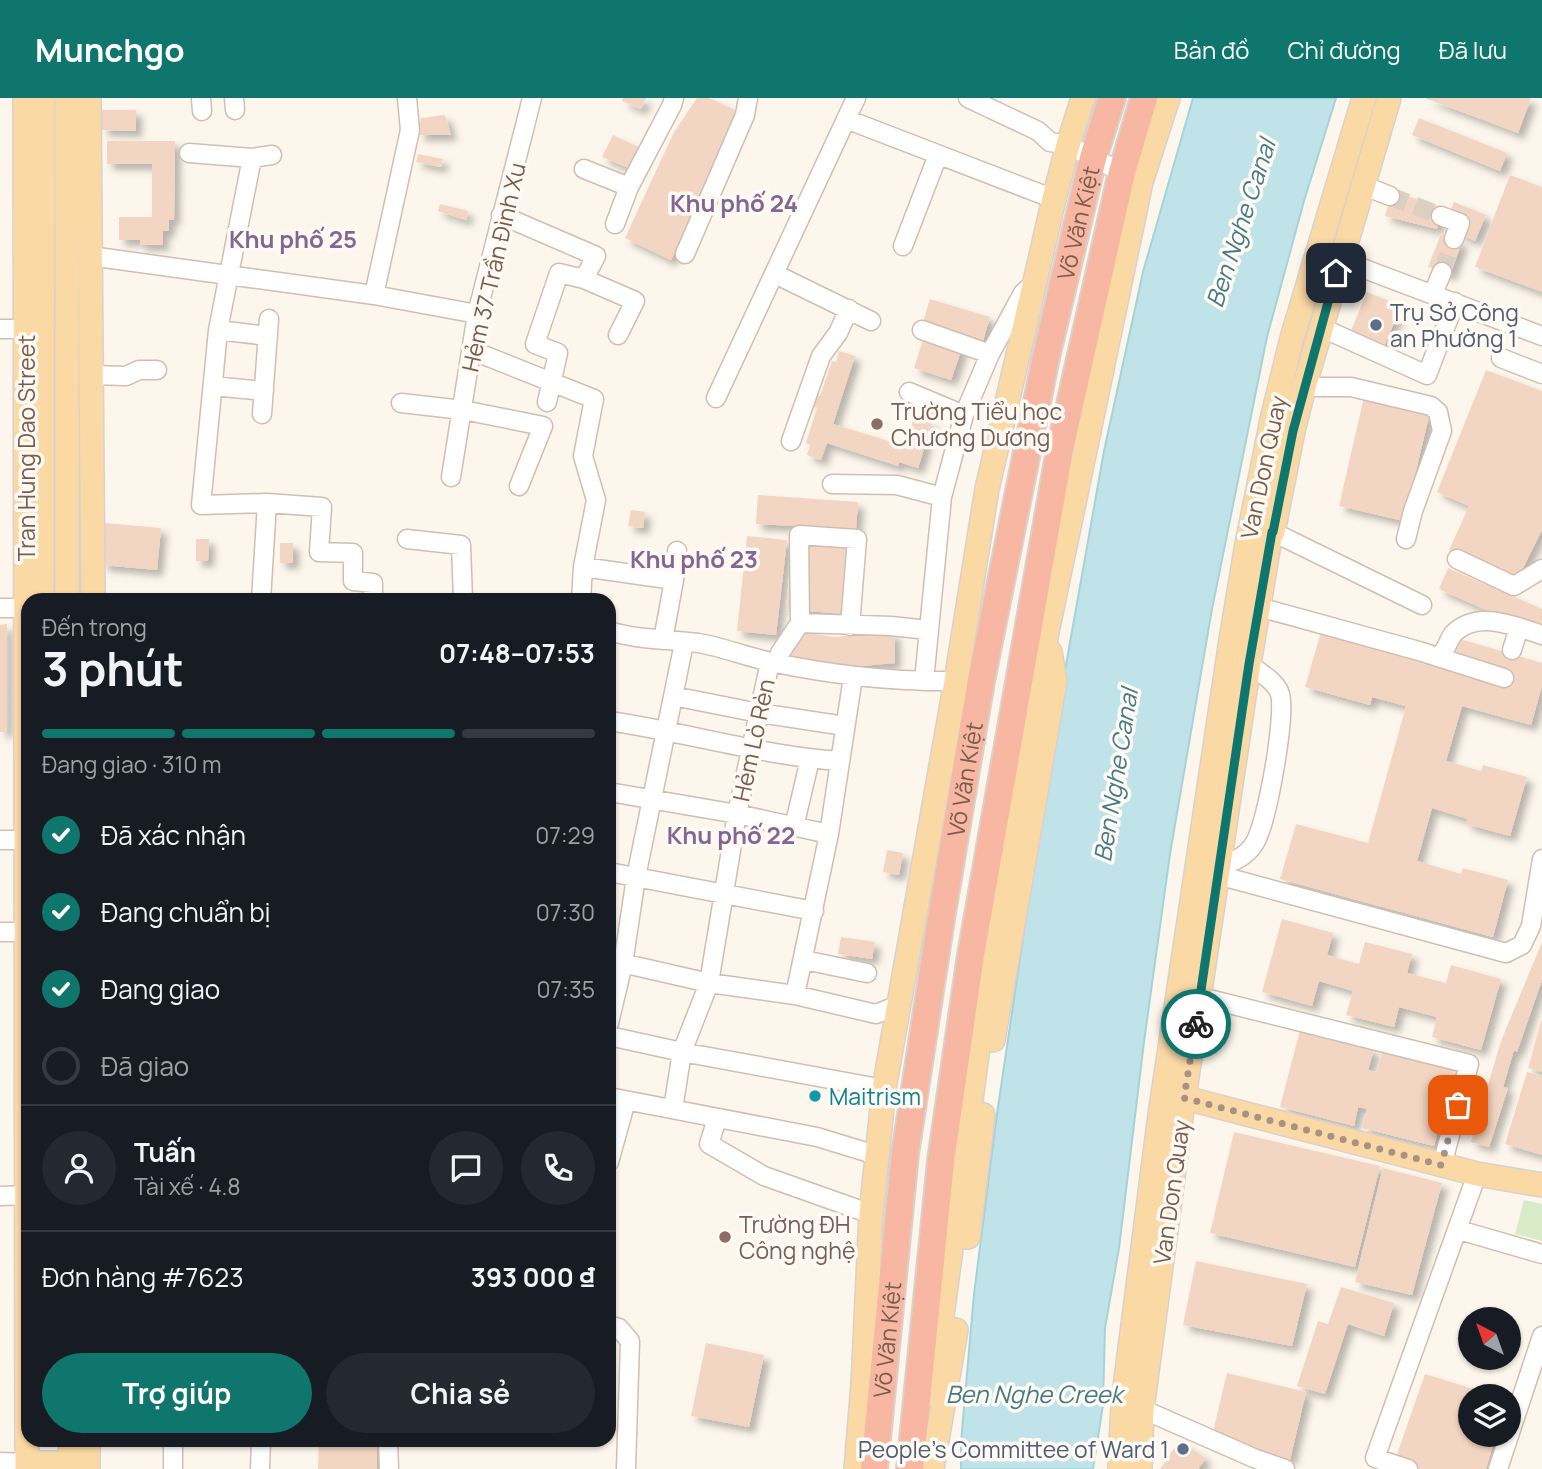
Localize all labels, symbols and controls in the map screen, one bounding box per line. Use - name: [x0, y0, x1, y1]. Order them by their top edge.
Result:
- text: Munchgo: [35, 27, 185, 72]
- text: Bản đồ: [1174, 33, 1249, 66]
- text: Chỉ đường: [1287, 33, 1401, 66]
- text: Đã lưu: [1439, 33, 1507, 66]
- water label: Ben Nghe Canal: [1197, 132, 1284, 311]
- street label: Hẻm 37 Trần Ðình Xu: [453, 159, 533, 375]
- street label: Võ Văn Kiệt: [1049, 162, 1107, 283]
- district label: Khu phố 24: [670, 186, 798, 219]
- district label: Khu phố 25: [229, 222, 357, 255]
- pin: [1306, 243, 1366, 303]
- icon: home: [1317, 254, 1355, 292]
- place label: Trụ Sở Công an Phường 1: [1390, 296, 1519, 354]
- marker: Trụ Sở Công an Phường 1: [1368, 317, 1384, 333]
- street label: Tran Hung Dao Street: [10, 335, 42, 561]
- street label: Van Don Quay: [1232, 392, 1294, 542]
- place label: Trường Tiểu học Chương Dương: [891, 395, 1062, 453]
- marker: Trường Tiểu học Chương Dương: [869, 416, 885, 432]
- district label: Khu phố 23: [630, 542, 758, 575]
- text: Đến trong: [42, 611, 147, 643]
- text: 07:48–07:53: [439, 635, 595, 671]
- text: 3 phút: [42, 637, 184, 700]
- street label: Hẻm Lò Rèn: [724, 676, 782, 804]
- water label: Ben Nghe Canal: [1085, 683, 1146, 864]
- street label: Võ Văn Kiệt: [939, 719, 990, 839]
- text: Đang giao · 310 m: [42, 748, 222, 780]
- icon: check: [42, 816, 80, 854]
- text: Đã xác nhận: [101, 817, 246, 853]
- district label: Khu phố 22: [667, 818, 795, 851]
- text: 07:29: [535, 819, 595, 851]
- icon: check: [42, 893, 80, 931]
- text: Đang chuẩn bị: [101, 894, 271, 930]
- text: 07:30: [536, 896, 595, 928]
- icon: check: [42, 970, 80, 1008]
- text: Đang giao: [101, 971, 220, 1007]
- text: 07:35: [537, 973, 595, 1005]
- courier: [1161, 989, 1231, 1059]
- icon: bike: [1177, 1005, 1215, 1043]
- text: Đã giao: [101, 1048, 189, 1084]
- pin: [1428, 1075, 1488, 1135]
- place label: Maitrism: [829, 1080, 921, 1112]
- icon: bag: [1439, 1086, 1477, 1124]
- marker: Maitrism: [807, 1088, 823, 1104]
- street label: Van Don Quay: [1145, 1118, 1197, 1266]
- button: person: [42, 1131, 116, 1205]
- button: chat: [429, 1131, 503, 1205]
- button: phone: [521, 1131, 595, 1205]
- text: Tuấn: [134, 1134, 196, 1170]
- text: Tài xế · 4.8: [134, 1170, 241, 1202]
- place label: Trường ĐH Công nghệ: [739, 1208, 855, 1266]
- marker: Trường ĐH Công nghệ: [717, 1229, 733, 1245]
- text: Đơn hàng #7623: [42, 1259, 244, 1295]
- text: 393 000 ₫: [471, 1259, 595, 1295]
- street label: Võ Văn Kiệt: [865, 1280, 908, 1399]
- north arrow: [1458, 1307, 1521, 1370]
- map controls: [1458, 1307, 1521, 1447]
- button: Trợ giúp: [42, 1353, 312, 1433]
- button: Chia sẻ: [326, 1353, 595, 1433]
- water label: Ben Nghe Creek: [946, 1377, 1125, 1410]
- button: layers: [1458, 1384, 1521, 1447]
- place label: People's Committee of Ward 1: [858, 1433, 1169, 1465]
- marker: People's Committee of Ward 1: [1175, 1441, 1191, 1457]

